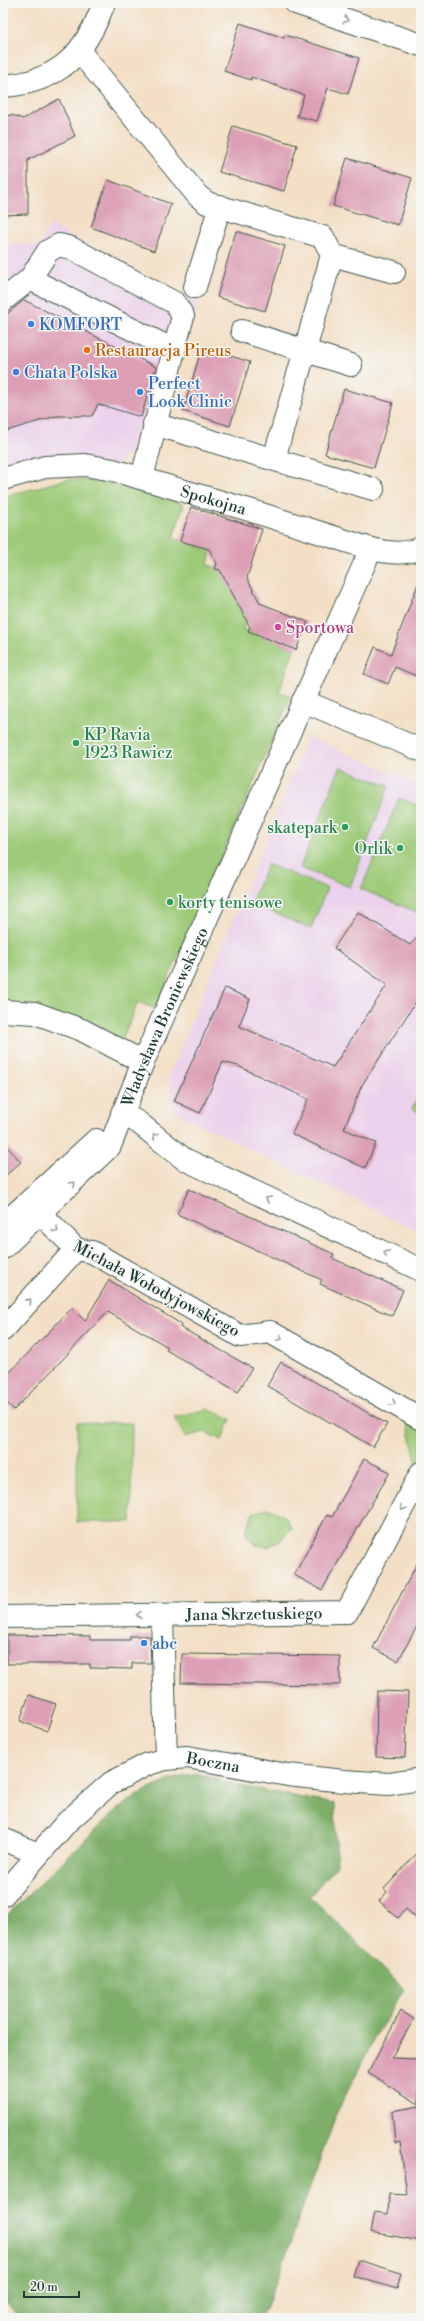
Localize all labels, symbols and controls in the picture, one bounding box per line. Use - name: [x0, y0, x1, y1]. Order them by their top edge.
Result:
- one-way arrow: [343, 15, 350, 24]
- place label: KOMFORT: [39, 315, 122, 335]
- marker: KOMFORT: [26, 319, 36, 329]
- place label: Restauracja Pireus: [95, 341, 231, 361]
- marker: Restauracja Pireus: [82, 345, 92, 355]
- place label: Chata Polska: [24, 363, 118, 383]
- marker: Chata Polska: [11, 367, 21, 377]
- place label: Perfect Look Clinic: [148, 374, 232, 412]
- marker: Perfect Look Clinic: [135, 387, 145, 397]
- street label: Spokojna: [178, 481, 249, 520]
- place label: Sportowa: [286, 618, 355, 638]
- marker: Sportowa: [273, 622, 283, 632]
- place label: KP Ravia 1923 Rawicz: [84, 725, 173, 763]
- marker: KP Ravia 1923 Rawicz: [71, 738, 81, 748]
- place label: skatepark: [267, 818, 339, 838]
- marker: skatepark: [340, 822, 350, 832]
- place label: Orlik: [354, 839, 394, 859]
- marker: Orlik: [395, 843, 405, 853]
- place label: korty tenisowe: [178, 893, 282, 913]
- marker: korty tenisowe: [165, 897, 175, 907]
- street label: Władysława Broniewskiego: [117, 924, 213, 1111]
- one-way arrow: [152, 1133, 159, 1140]
- one-way arrow: [68, 1181, 76, 1188]
- one-way arrow: [264, 1196, 272, 1204]
- one-way arrow: [51, 1225, 59, 1233]
- street label: Michała Wołodyjowskiego: [70, 1236, 243, 1341]
- one-way arrow: [382, 1250, 389, 1258]
- one-way arrow: [24, 1298, 32, 1306]
- one-way arrow: [276, 1334, 283, 1341]
- one-way arrow: [389, 1399, 396, 1406]
- one-way arrow: [400, 1504, 407, 1511]
- street label: Jana Skrzetuskiego: [184, 1603, 323, 1625]
- one-way arrow: [136, 1611, 142, 1619]
- place label: abc: [152, 1634, 177, 1654]
- marker: abc: [139, 1638, 149, 1648]
- street label: Boczna: [184, 1748, 242, 1777]
- scale bar: [24, 2273, 79, 2299]
- text: 20 m: [30, 2280, 58, 2295]

